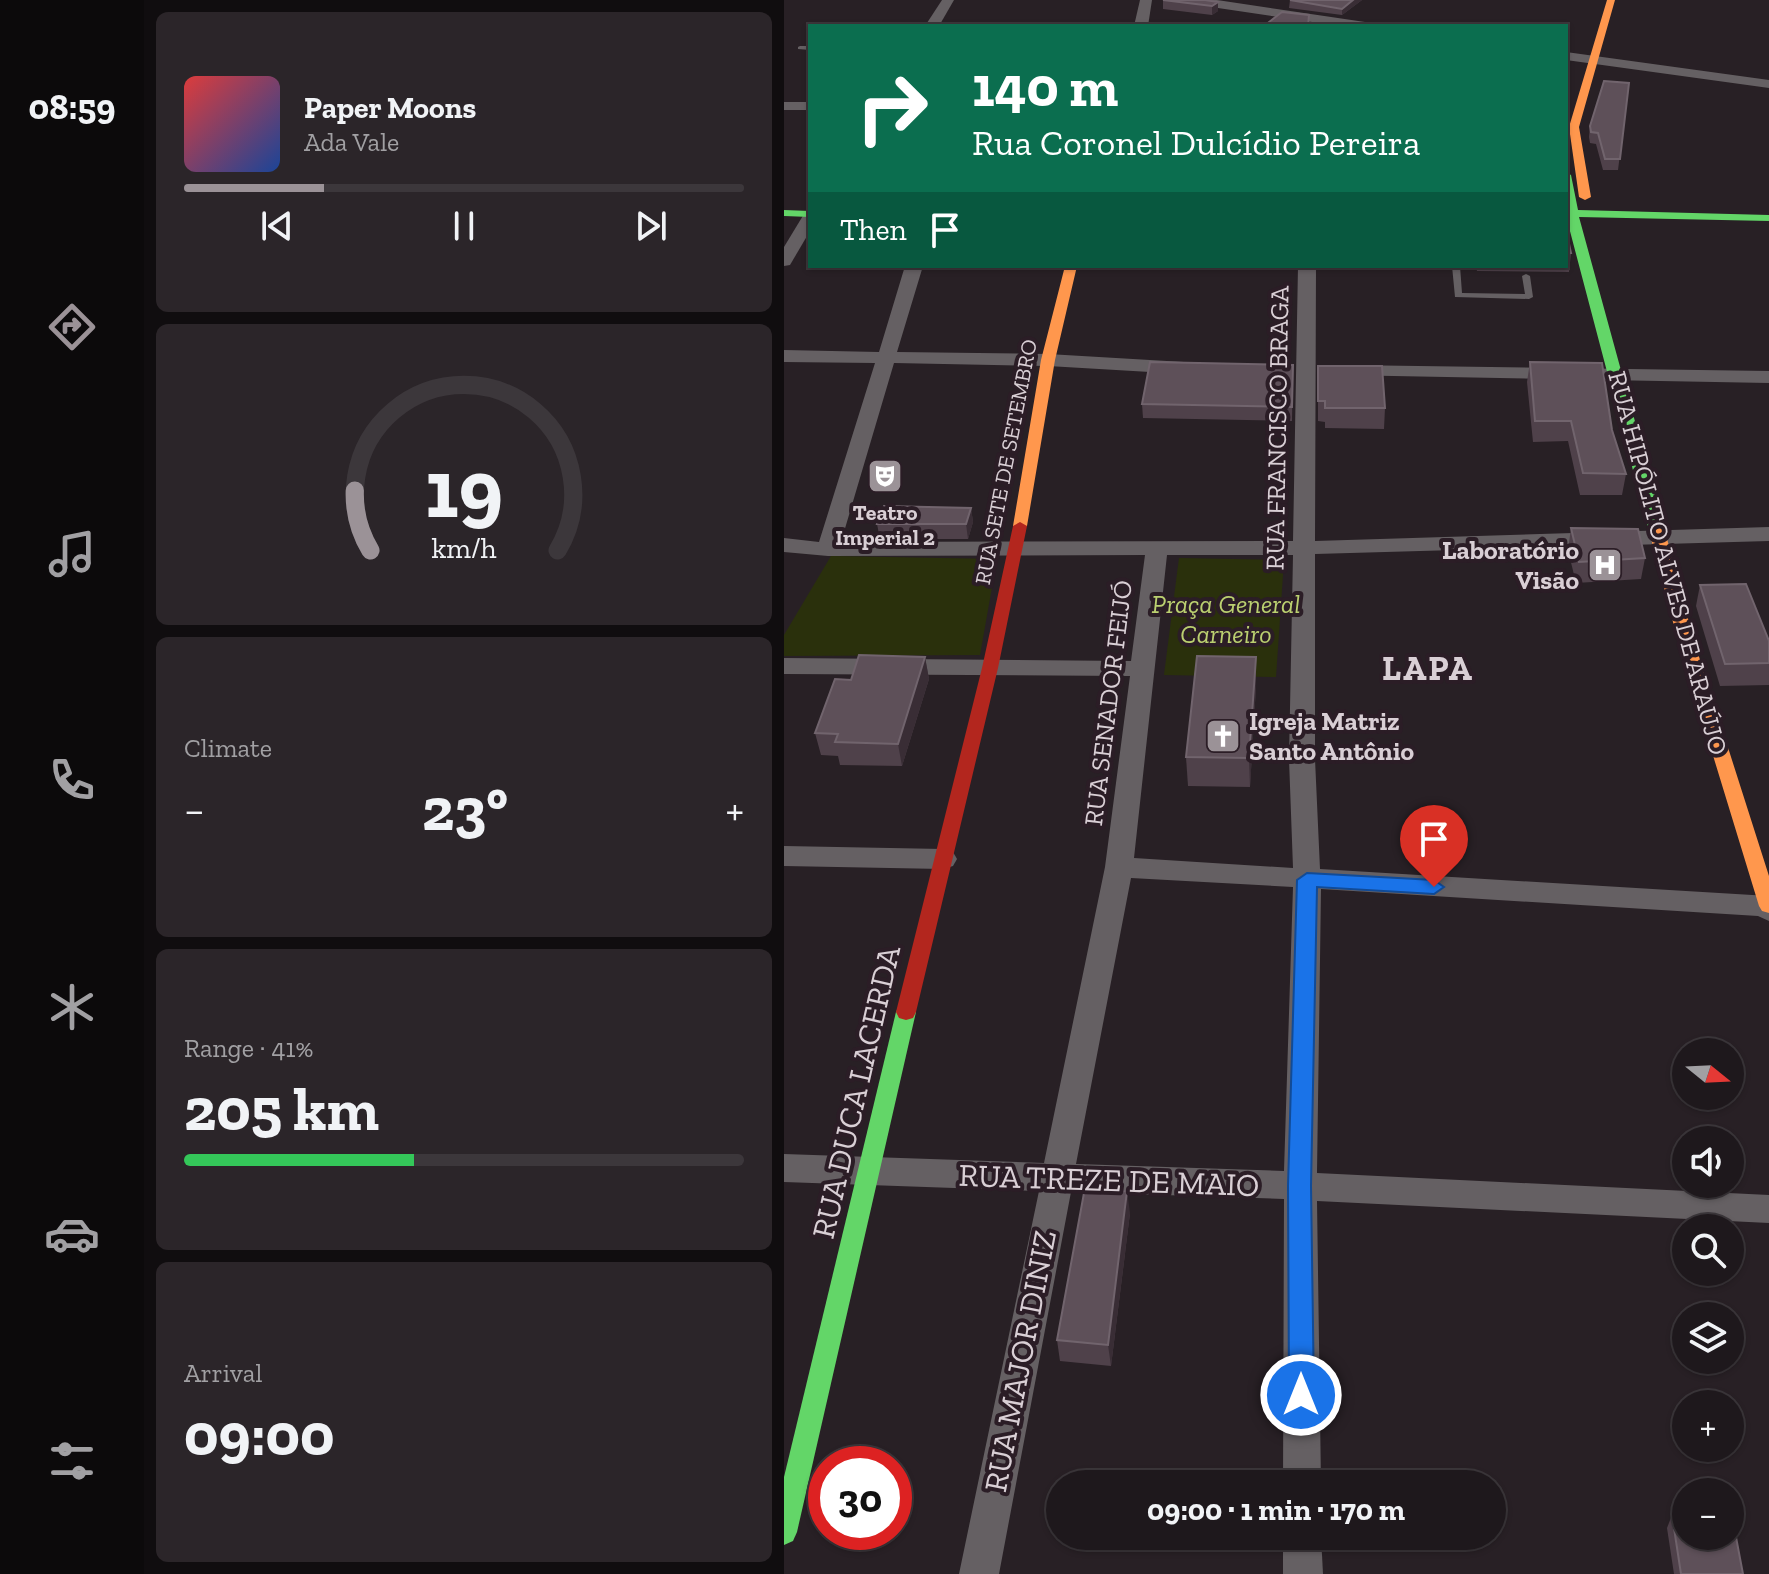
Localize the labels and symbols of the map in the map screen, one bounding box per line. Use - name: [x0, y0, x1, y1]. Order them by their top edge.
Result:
- street label: RUA FRANCISCO BRAGA: [1259, 284, 1296, 571]
- street label: RUA SETE DE SETEMBRO: [969, 337, 1043, 587]
- street label: RUA HIPÓLITO ALVES DE ARAÚJO: [1601, 368, 1735, 758]
- theatre icon: Teatro Imperial 2: [866, 457, 904, 495]
- place label: Teatro Imperial 2: [835, 499, 935, 551]
- place label: Laboratório Visão: [1442, 534, 1579, 596]
- hospital icon: Laboratório Visão: [1586, 546, 1624, 584]
- street label: RUA SENADOR FEIJÓ: [1077, 578, 1139, 828]
- park label: Praça General Carneiro: [1152, 588, 1300, 650]
- district label: LAPA: [1382, 648, 1474, 689]
- place label: Igreja Matriz Santo Antônio: [1249, 705, 1415, 767]
- church icon: Igreja Matriz Santo Antônio: [1204, 717, 1242, 755]
- pin: [1400, 805, 1468, 887]
- street label: RUA DUCA LACERDA: [804, 942, 908, 1242]
- north arrow: [1672, 1038, 1744, 1110]
- street label: RUA TREZE DE MAIO: [958, 1156, 1260, 1204]
- street label: RUA MAJOR DINIZ: [976, 1227, 1064, 1495]
- position arrow: [1259, 1353, 1343, 1437]
- speed limit sign: 30: [808, 1446, 912, 1550]

